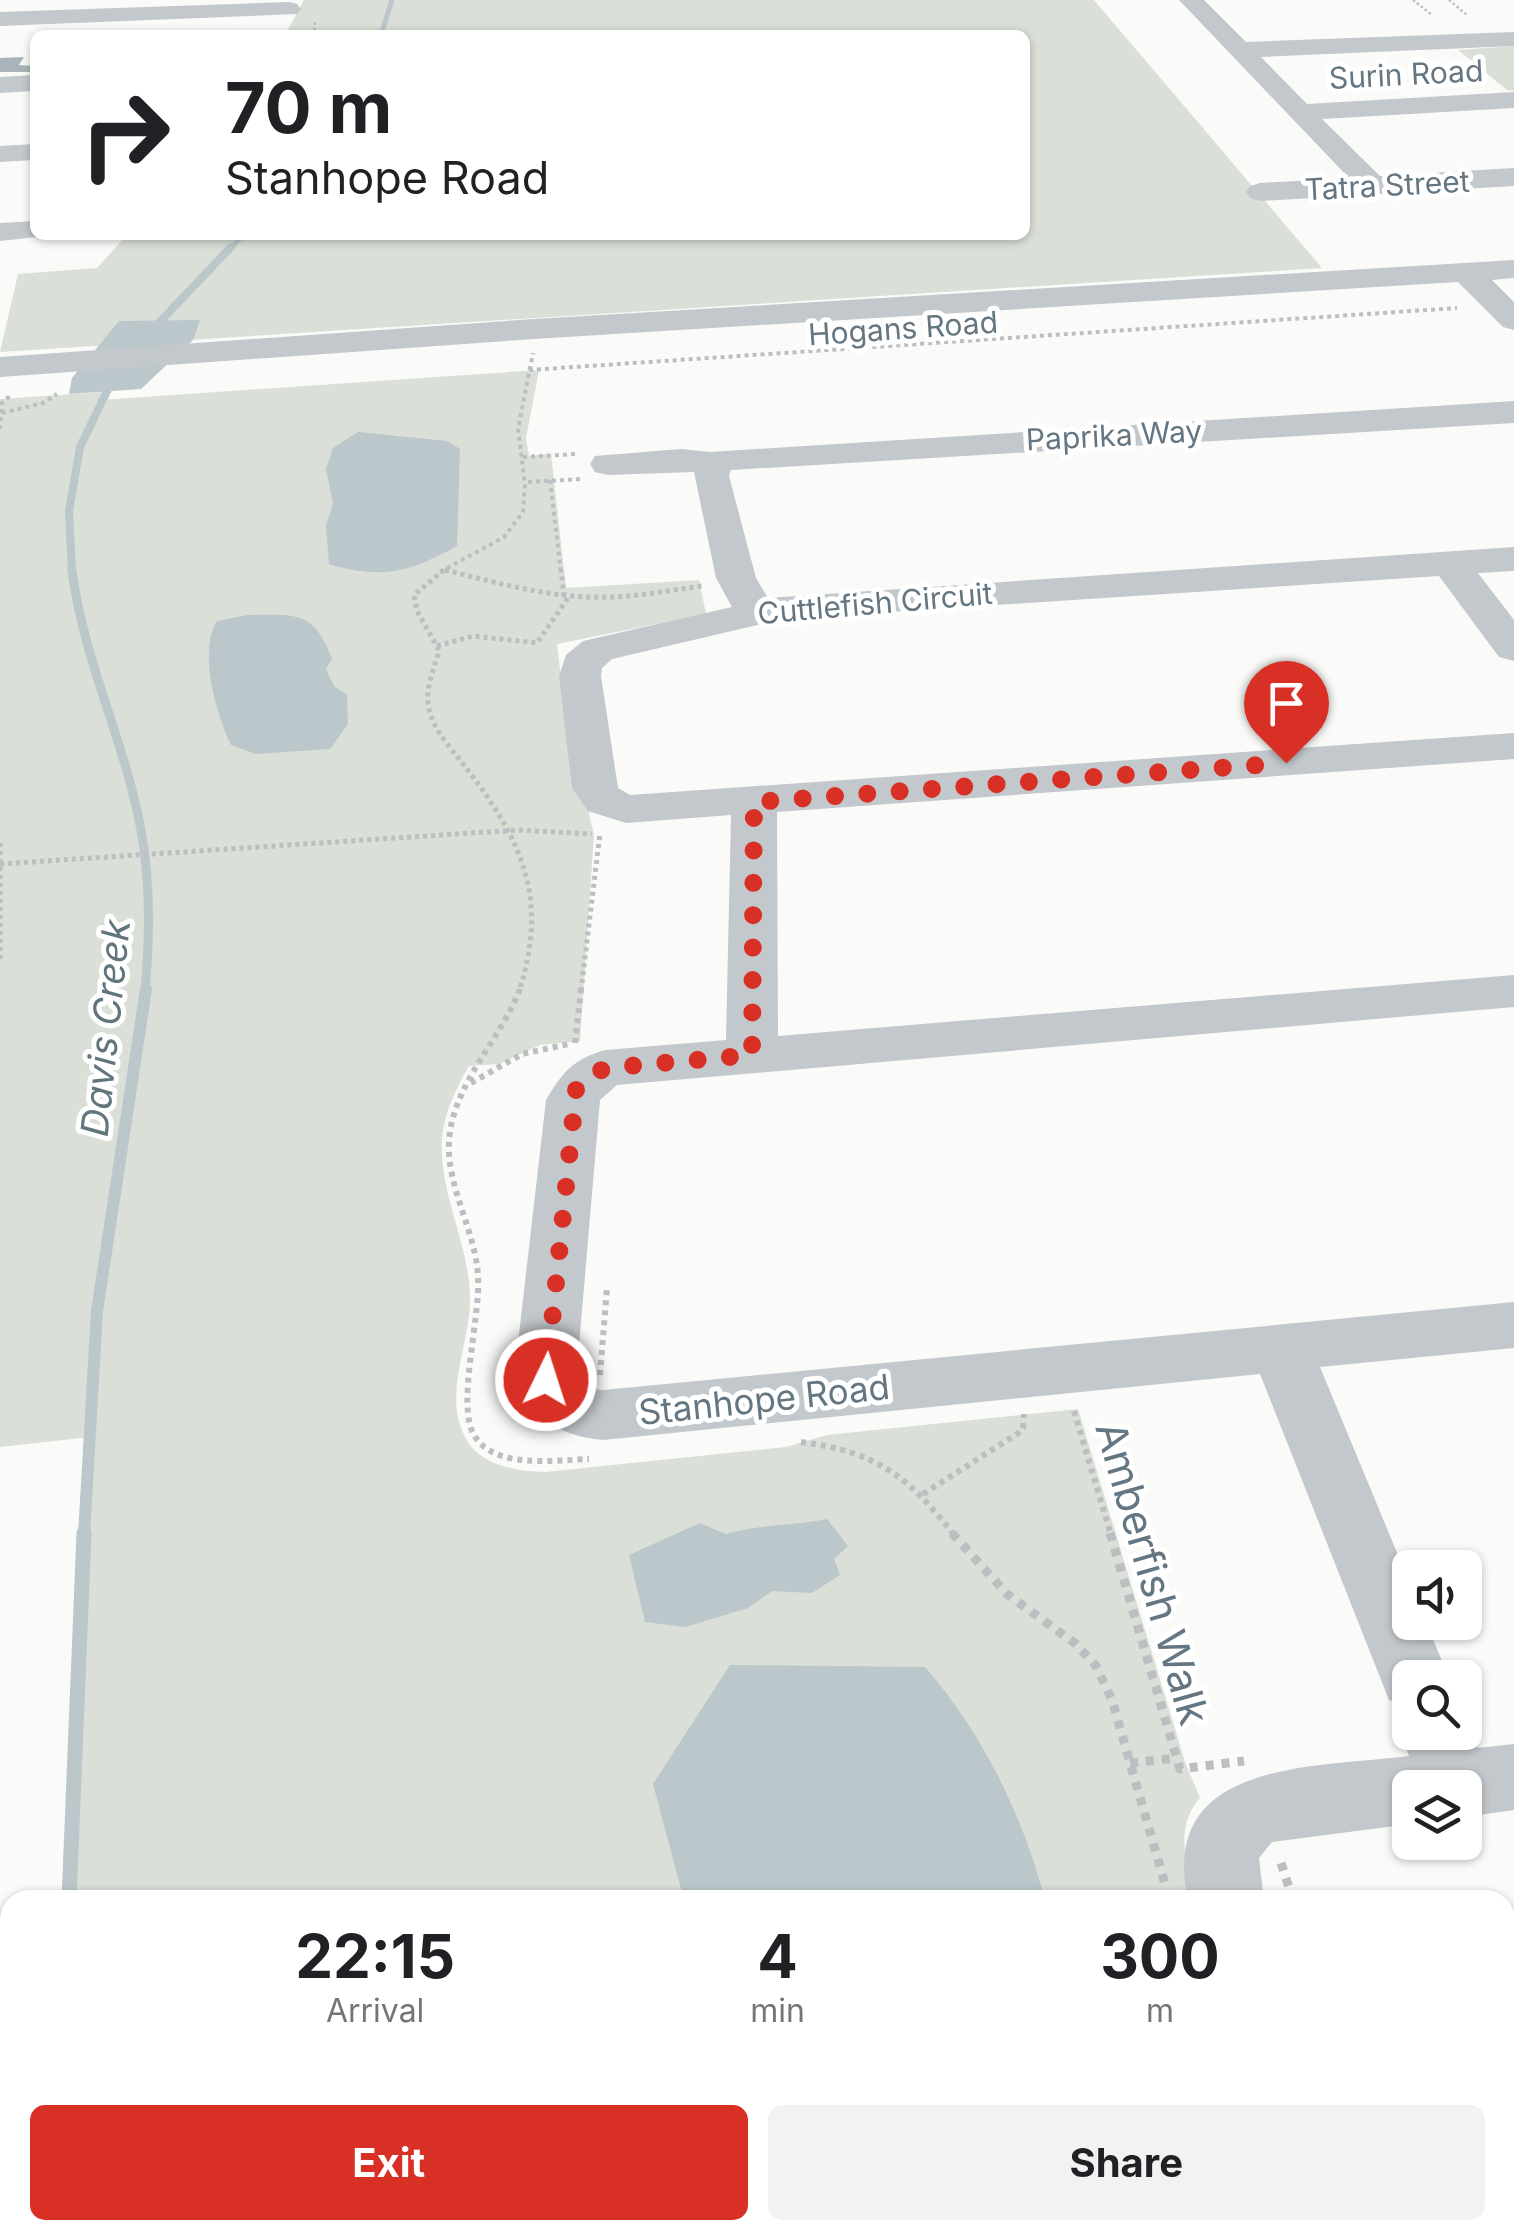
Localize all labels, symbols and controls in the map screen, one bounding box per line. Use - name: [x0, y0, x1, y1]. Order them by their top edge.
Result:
- street label: Surin Road: [1328, 52, 1484, 96]
- text: 70 m: [225, 65, 392, 150]
- icon: right: [60, 70, 190, 200]
- text: Stanhope Road: [225, 150, 549, 205]
- street label: Tatra Street: [1304, 163, 1471, 207]
- street label: Hogans Road: [807, 303, 999, 353]
- street label: Paprika Way: [1025, 412, 1203, 458]
- street label: Cuttlefish Circuit: [756, 575, 994, 631]
- pin: [1244, 661, 1329, 764]
- icon: arrive: [1259, 676, 1314, 731]
- water label: Davis Creek: [71, 916, 139, 1139]
- position arrow: [494, 1328, 598, 1432]
- street label: Stanhope Road: [636, 1365, 892, 1433]
- street label: Amberfish Walk: [1085, 1416, 1221, 1730]
- map controls: [1392, 1550, 1482, 1860]
- button: sound: [1392, 1550, 1482, 1640]
- button: search: [1392, 1660, 1482, 1750]
- button: layers: [1392, 1770, 1482, 1860]
- text: 22:15: [295, 1920, 455, 1992]
- text: 4: [757, 1920, 798, 1992]
- text: 300: [1100, 1920, 1220, 1992]
- text: Arrival: [326, 1991, 424, 2030]
- text: min: [750, 1991, 805, 2030]
- text: m: [1146, 1991, 1174, 2030]
- button: Exit: [30, 2105, 748, 2220]
- button: Share: [768, 2105, 1485, 2220]

